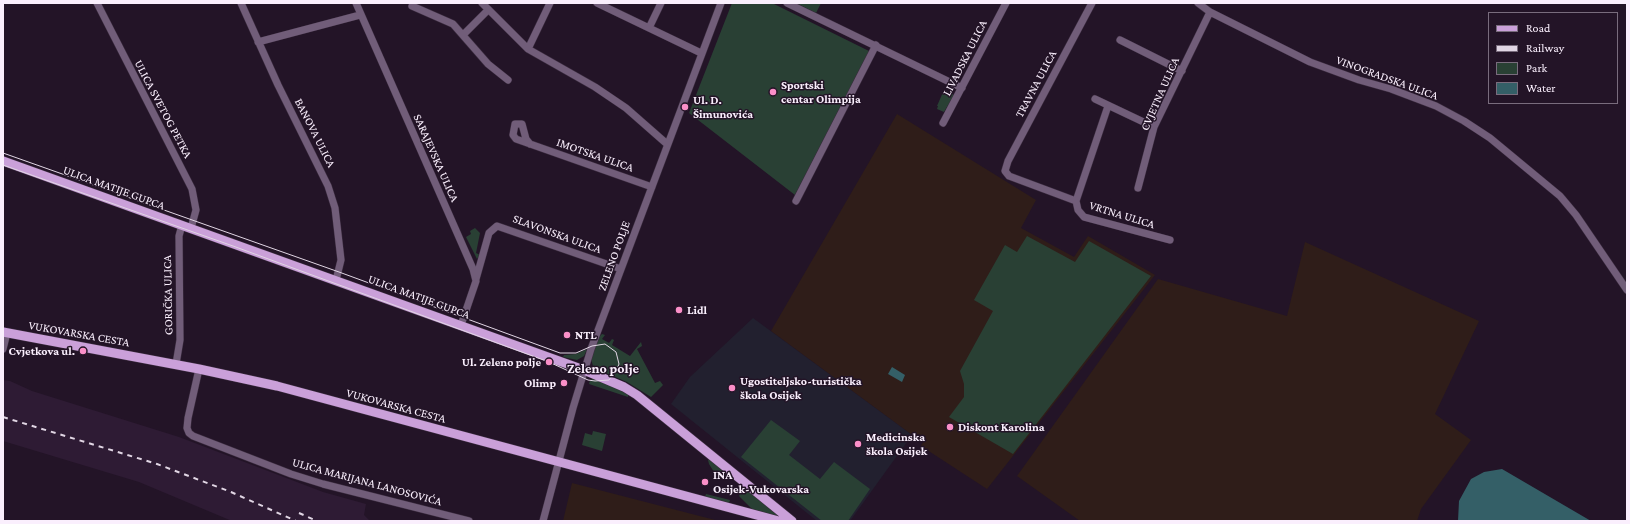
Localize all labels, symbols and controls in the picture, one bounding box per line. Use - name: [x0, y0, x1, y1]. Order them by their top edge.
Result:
- legend: [1488, 12, 1618, 104]
- street label: LIVADSKA ULICA: [940, 18, 990, 98]
- text: Road: [1526, 21, 1550, 35]
- text: Railway: [1526, 41, 1564, 55]
- street label: TRAVNA ULICA: [1012, 48, 1060, 120]
- street label: VINOGRADSKA ULICA: [1334, 53, 1440, 103]
- street label: CVJETNA ULICA: [1137, 55, 1183, 133]
- street label: ULICA SVETOG PETKA: [131, 57, 195, 161]
- text: Park: [1526, 61, 1547, 75]
- place label: Sportski centar Olimpija: [781, 78, 861, 106]
- text: Water: [1526, 81, 1555, 95]
- marker: Sportski centar Olimpija: [768, 87, 778, 97]
- place label: Ul. D. Šimunovića: [693, 93, 753, 121]
- street label: BANOVA ULICA: [291, 96, 339, 170]
- marker: Ul. D. Šimunovića: [680, 102, 690, 112]
- street label: SARAJEVSKA ULICA: [410, 112, 462, 204]
- street label: IMOTSKA ULICA: [555, 135, 635, 175]
- street label: ULICA MATIJE GUPCA: [61, 163, 167, 213]
- street label: VRTNA ULICA: [1087, 198, 1157, 232]
- street label: SLAVONSKA ULICA: [511, 211, 603, 257]
- street label: ZELENO POLJE: [595, 219, 633, 293]
- street label: GORIČKA ULICA: [160, 255, 176, 335]
- street label: ULICA MATIJE GUPCA: [366, 272, 472, 322]
- place label: Lidl: [687, 303, 707, 317]
- marker: Lidl: [674, 305, 684, 315]
- street label: VUKOVARSKA CESTA: [27, 318, 131, 350]
- place label: NTL: [575, 328, 597, 342]
- marker: NTL: [562, 330, 572, 340]
- place label: Cvjetkova ul.: [9, 344, 75, 358]
- marker: Cvjetkova ul.: [78, 346, 88, 356]
- place label: Ul. Zeleno polje: [462, 355, 541, 369]
- marker: Ul. Zeleno polje: [544, 357, 554, 367]
- district label: Zeleno polje: [567, 361, 639, 377]
- place label: Ugostiteljsko-turistička škola Osijek: [740, 374, 861, 402]
- place label: Olimp: [524, 376, 556, 390]
- marker: Olimp: [559, 378, 569, 388]
- marker: Ugostiteljsko-turistička škola Osijek: [727, 383, 737, 393]
- street label: VUKOVARSKA CESTA: [345, 386, 447, 426]
- place label: Diskont Karolina: [958, 420, 1045, 434]
- marker: Diskont Karolina: [945, 422, 955, 432]
- place label: Medicinska škola Osijek: [866, 430, 927, 458]
- marker: Medicinska škola Osijek: [853, 439, 863, 449]
- street label: ULICA MARIJANA LANOSOVIĆA: [291, 455, 443, 509]
- place label: INA Osijek-Vukovarska: [713, 468, 809, 496]
- marker: INA Osijek-Vukovarska: [700, 477, 710, 487]

